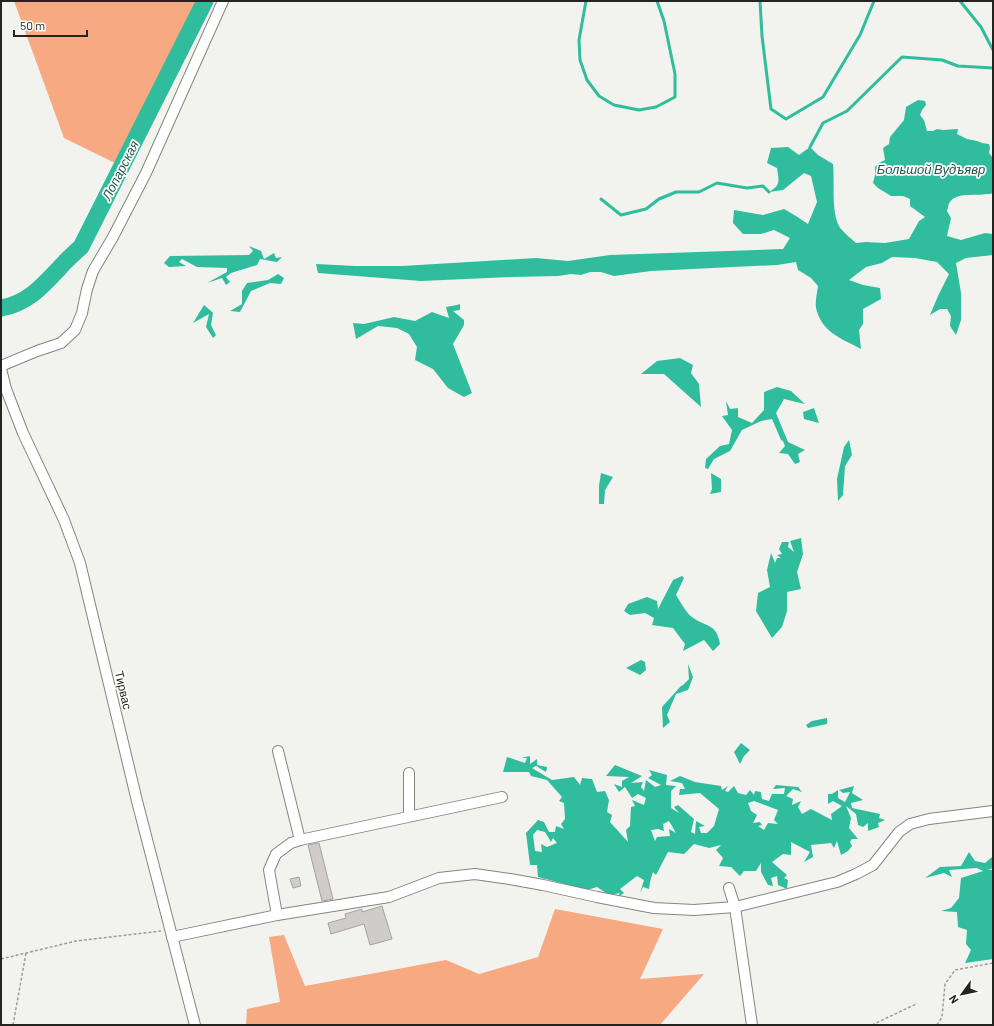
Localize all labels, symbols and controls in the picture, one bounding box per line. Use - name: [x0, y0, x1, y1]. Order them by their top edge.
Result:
- scale bar: [14, 12, 87, 38]
- text: 50 m: [20, 18, 45, 32]
- water label: Лопарская: [98, 138, 142, 203]
- water label: Большой Вудъявр: [877, 161, 985, 177]
- street label: Тирвас: [112, 669, 135, 711]
- north arrow: [942, 974, 982, 1014]
- text: N: [946, 993, 961, 1006]

